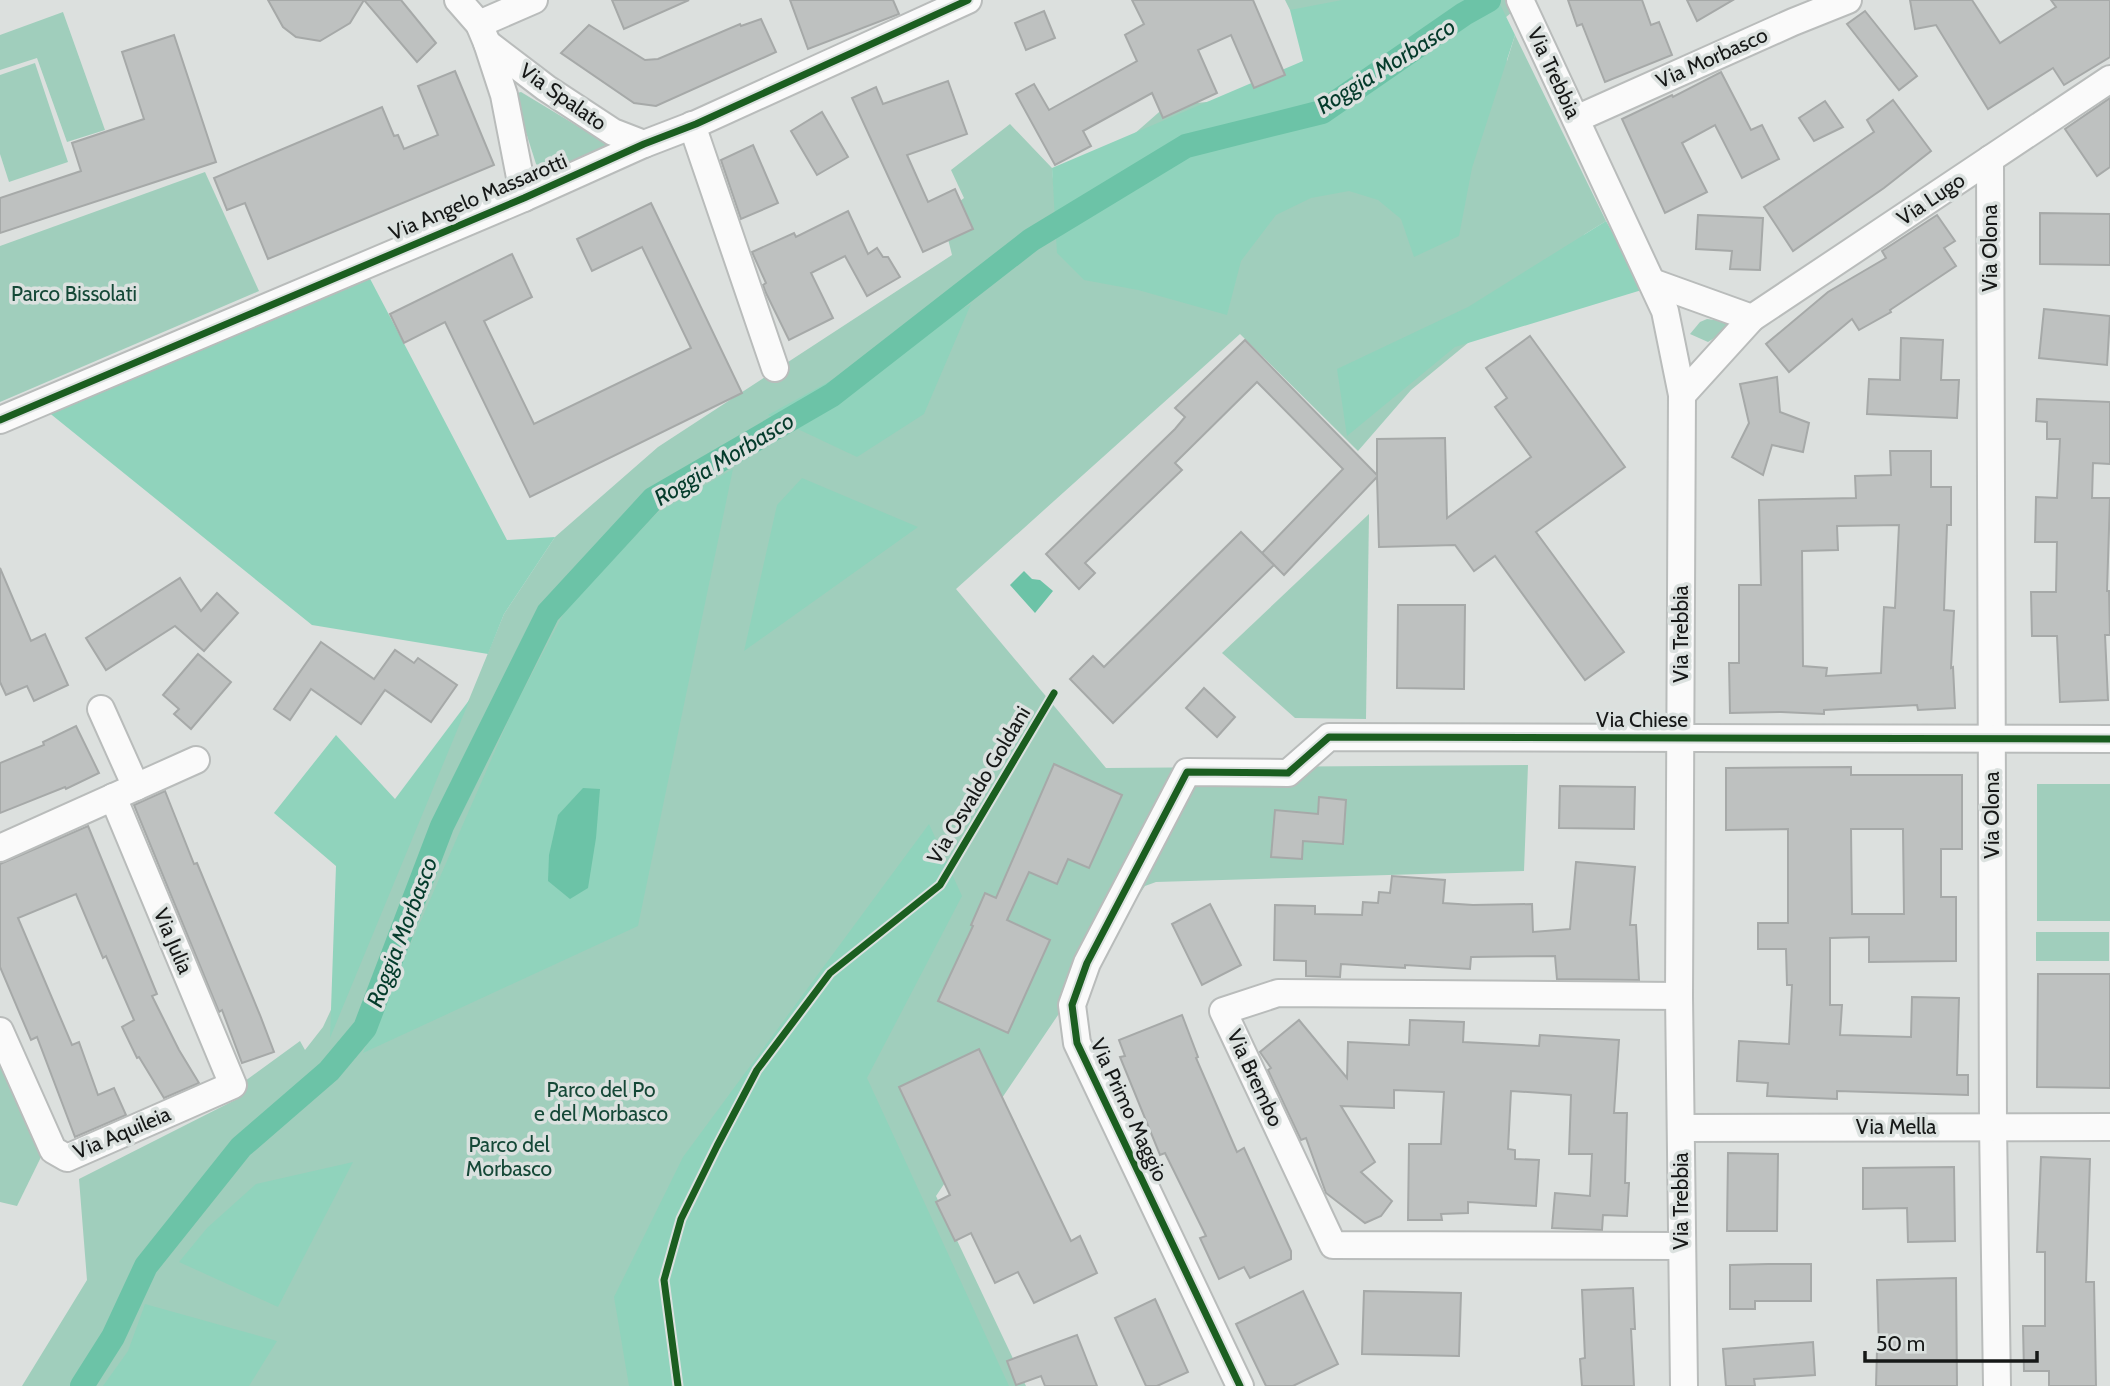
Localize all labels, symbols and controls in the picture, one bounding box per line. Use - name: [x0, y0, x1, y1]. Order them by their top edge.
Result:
- water label: Roggia Morbasco: [1311, 12, 1461, 120]
- street label: Via Morbasco: [1652, 22, 1771, 93]
- street label: Via Trebbia: [1523, 23, 1586, 122]
- street label: Via Spalato: [515, 58, 612, 136]
- street label: Via Angelo Massarotti: [385, 148, 571, 245]
- street label: Via Lugo: [1892, 167, 1969, 230]
- street label: Via Olona: [1977, 204, 2002, 292]
- park label: Parco Bissolati: [11, 281, 137, 306]
- water label: Roggia Morbasco: [649, 406, 799, 512]
- street label: Via Trebbia: [1668, 585, 1693, 683]
- street label: Via Osvaldo Goldani: [922, 702, 1035, 868]
- street label: Via Chiese: [1596, 707, 1688, 732]
- street label: Via Olona: [1979, 771, 2004, 859]
- water label: Roggia Morbasco: [361, 853, 443, 1011]
- street label: Via Julia: [149, 904, 198, 977]
- street label: Via Brembo: [1222, 1025, 1289, 1130]
- street label: Via Primo Maggio: [1085, 1034, 1174, 1185]
- park label: Parco del Po e del Morbasco: [534, 1077, 668, 1126]
- street label: Via Aquileia: [70, 1101, 174, 1164]
- street label: Via Mella: [1856, 1114, 1936, 1139]
- park label: Parco del Morbasco: [466, 1132, 552, 1181]
- street label: Via Trebbia: [1668, 1152, 1693, 1250]
- scale bar: [1865, 1320, 2036, 1364]
- text: 50 m: [1876, 1331, 1925, 1356]

